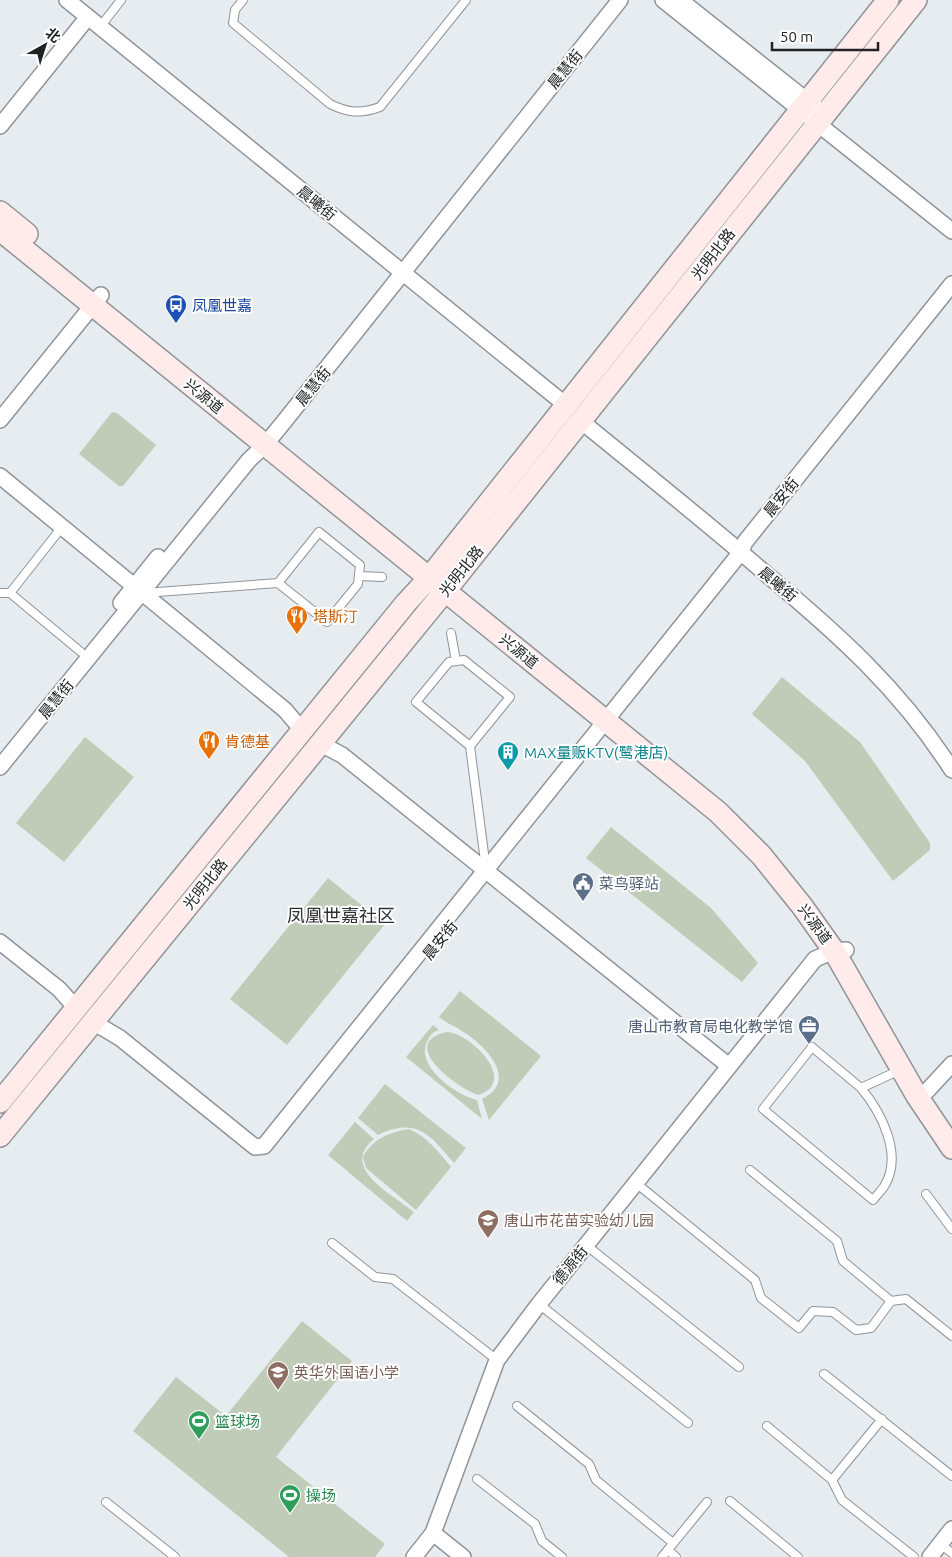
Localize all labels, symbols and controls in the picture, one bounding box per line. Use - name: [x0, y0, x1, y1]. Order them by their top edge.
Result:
- north arrow: [20, 20, 70, 70]
- scale bar: [772, 20, 878, 52]
- text: 北: [43, 24, 64, 46]
- text: 50 m: [780, 28, 813, 45]
- street label: 晨慧街: [544, 46, 586, 92]
- street label: 晨曦街: [294, 182, 340, 224]
- street label: 光明北路: [688, 225, 738, 283]
- bus stop icon: 凤凰世嘉: [164, 293, 188, 324]
- place label: 凤凰世嘉: [192, 297, 252, 314]
- street label: 晨慧街: [292, 363, 334, 409]
- street label: 兴源道: [181, 375, 227, 417]
- street label: 晨安街: [760, 474, 802, 520]
- street label: 光明北路: [436, 542, 486, 600]
- street label: 晨曦街: [755, 563, 801, 605]
- restaurant icon: 塔斯汀: [285, 604, 309, 635]
- place label: 塔斯汀: [313, 608, 358, 625]
- street label: 兴源道: [496, 630, 542, 672]
- street label: 晨慧街: [35, 676, 77, 722]
- restaurant icon: 肯德基: [197, 729, 221, 760]
- place label: 肯德基: [225, 733, 270, 750]
- building icon: MAX量贩KTV(鹭港店): [496, 740, 520, 771]
- place label: MAX量贩KTV(鹭港店): [524, 744, 668, 761]
- street label: 光明北路: [180, 855, 230, 913]
- public building icon: 菜鸟驿站: [571, 871, 595, 902]
- place label: 菜鸟驿站: [599, 875, 659, 892]
- street label: 兴源道: [795, 901, 835, 947]
- district label: 凤凰世嘉社区: [287, 905, 395, 925]
- street label: 晨安街: [419, 917, 461, 963]
- office icon: 唐山市教育局电化教学馆: [797, 1014, 821, 1045]
- place label: 唐山市教育局电化教学馆: [628, 1018, 793, 1035]
- school or university icon: 唐山市花苗实验幼儿园: [476, 1208, 500, 1239]
- place label: 唐山市花苗实验幼儿园: [504, 1212, 654, 1229]
- street label: 德源街: [549, 1242, 591, 1288]
- school or university icon: 英华外国语小学: [266, 1360, 290, 1391]
- place label: 英华外国语小学: [294, 1364, 399, 1381]
- sports icon: 篮球场: [187, 1409, 211, 1440]
- place label: 篮球场: [215, 1413, 260, 1430]
- sports icon: 操场: [278, 1483, 302, 1514]
- place label: 操场: [306, 1487, 336, 1504]

